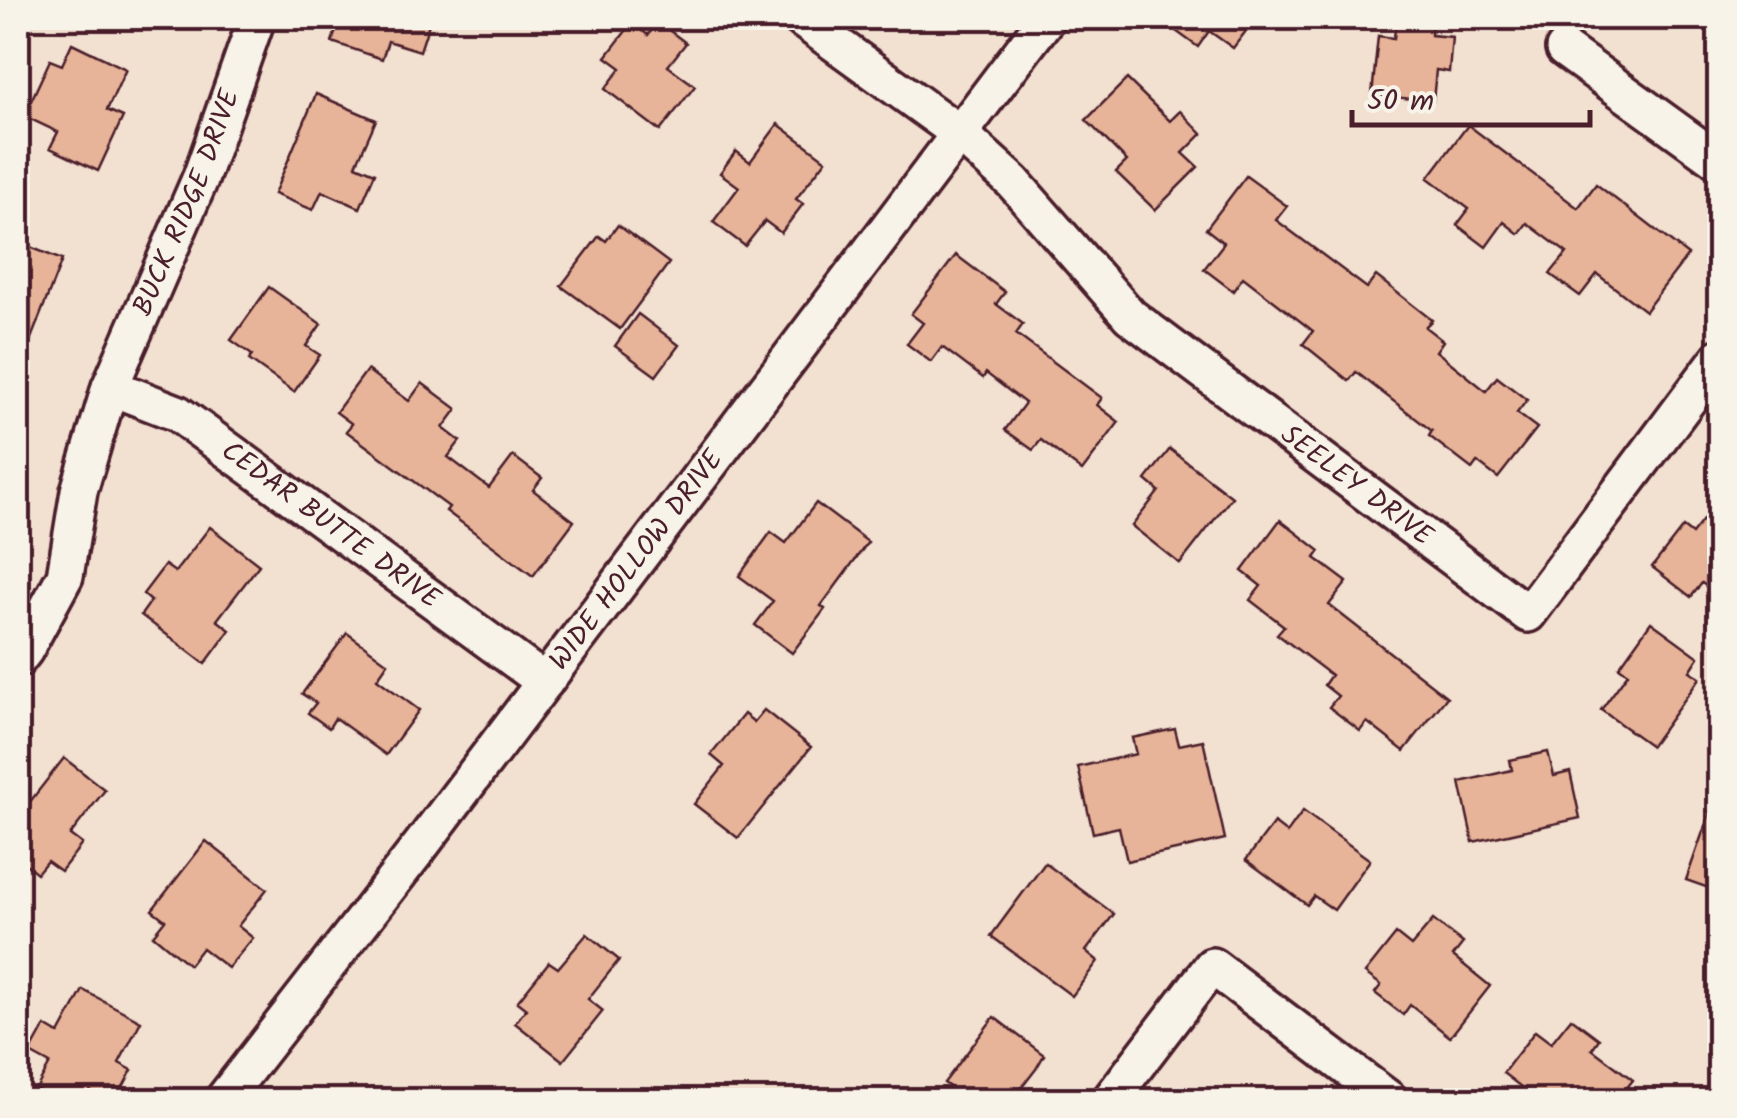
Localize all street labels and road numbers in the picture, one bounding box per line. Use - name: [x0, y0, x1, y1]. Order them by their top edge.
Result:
- street label: BUCK RIDGE DRIVE: [121, 83, 253, 323]
- street label: SEELEY DRIVE: [1271, 413, 1443, 558]
- street label: CEDAR BUTTE DRIVE: [211, 430, 450, 621]
- street label: WIDE HOLLOW DRIVE: [538, 440, 736, 681]

